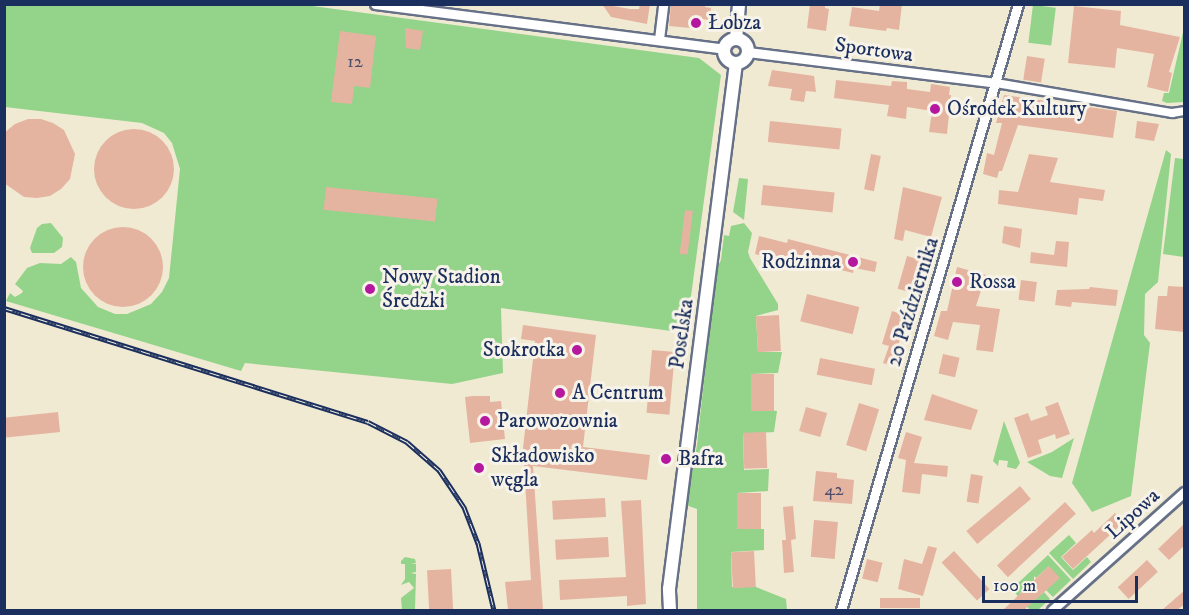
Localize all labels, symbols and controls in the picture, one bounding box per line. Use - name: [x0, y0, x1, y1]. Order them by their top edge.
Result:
- place label: Łobza: [708, 10, 761, 36]
- marker: Łobza: [689, 16, 703, 30]
- street label: Sportowa: [833, 32, 915, 68]
- house number: 12: [347, 51, 363, 73]
- place label: Ośrodek Kultury: [947, 96, 1087, 122]
- marker: Ośrodek Kultury: [928, 102, 942, 116]
- street label: 20 Października: [881, 234, 945, 370]
- place label: Rodzinna: [761, 249, 841, 275]
- marker: Rodzinna: [846, 255, 860, 269]
- place label: Nowy Stadion Średzki: [382, 264, 501, 314]
- place label: Rossa: [969, 269, 1016, 295]
- marker: Rossa: [950, 275, 964, 289]
- marker: Nowy Stadion Średzki: [363, 282, 377, 296]
- street label: Poselska: [665, 297, 699, 371]
- place label: Stokrotka: [483, 337, 565, 363]
- marker: Stokrotka: [570, 343, 584, 357]
- place label: A Centrum: [572, 380, 664, 406]
- marker: A Centrum: [553, 386, 567, 400]
- place label: Parowozownia: [497, 408, 618, 434]
- marker: Parowozownia: [478, 414, 492, 428]
- place label: Składowisko węgla: [491, 443, 595, 493]
- place label: Bafra: [678, 446, 724, 472]
- marker: Bafra: [659, 452, 673, 466]
- marker: Składowisko węgla: [472, 461, 486, 475]
- house number: 42: [824, 479, 844, 501]
- street label: Lipowa: [1101, 483, 1165, 545]
- scale bar: [985, 564, 1141, 602]
- text: 100 m: [993, 575, 1036, 597]

